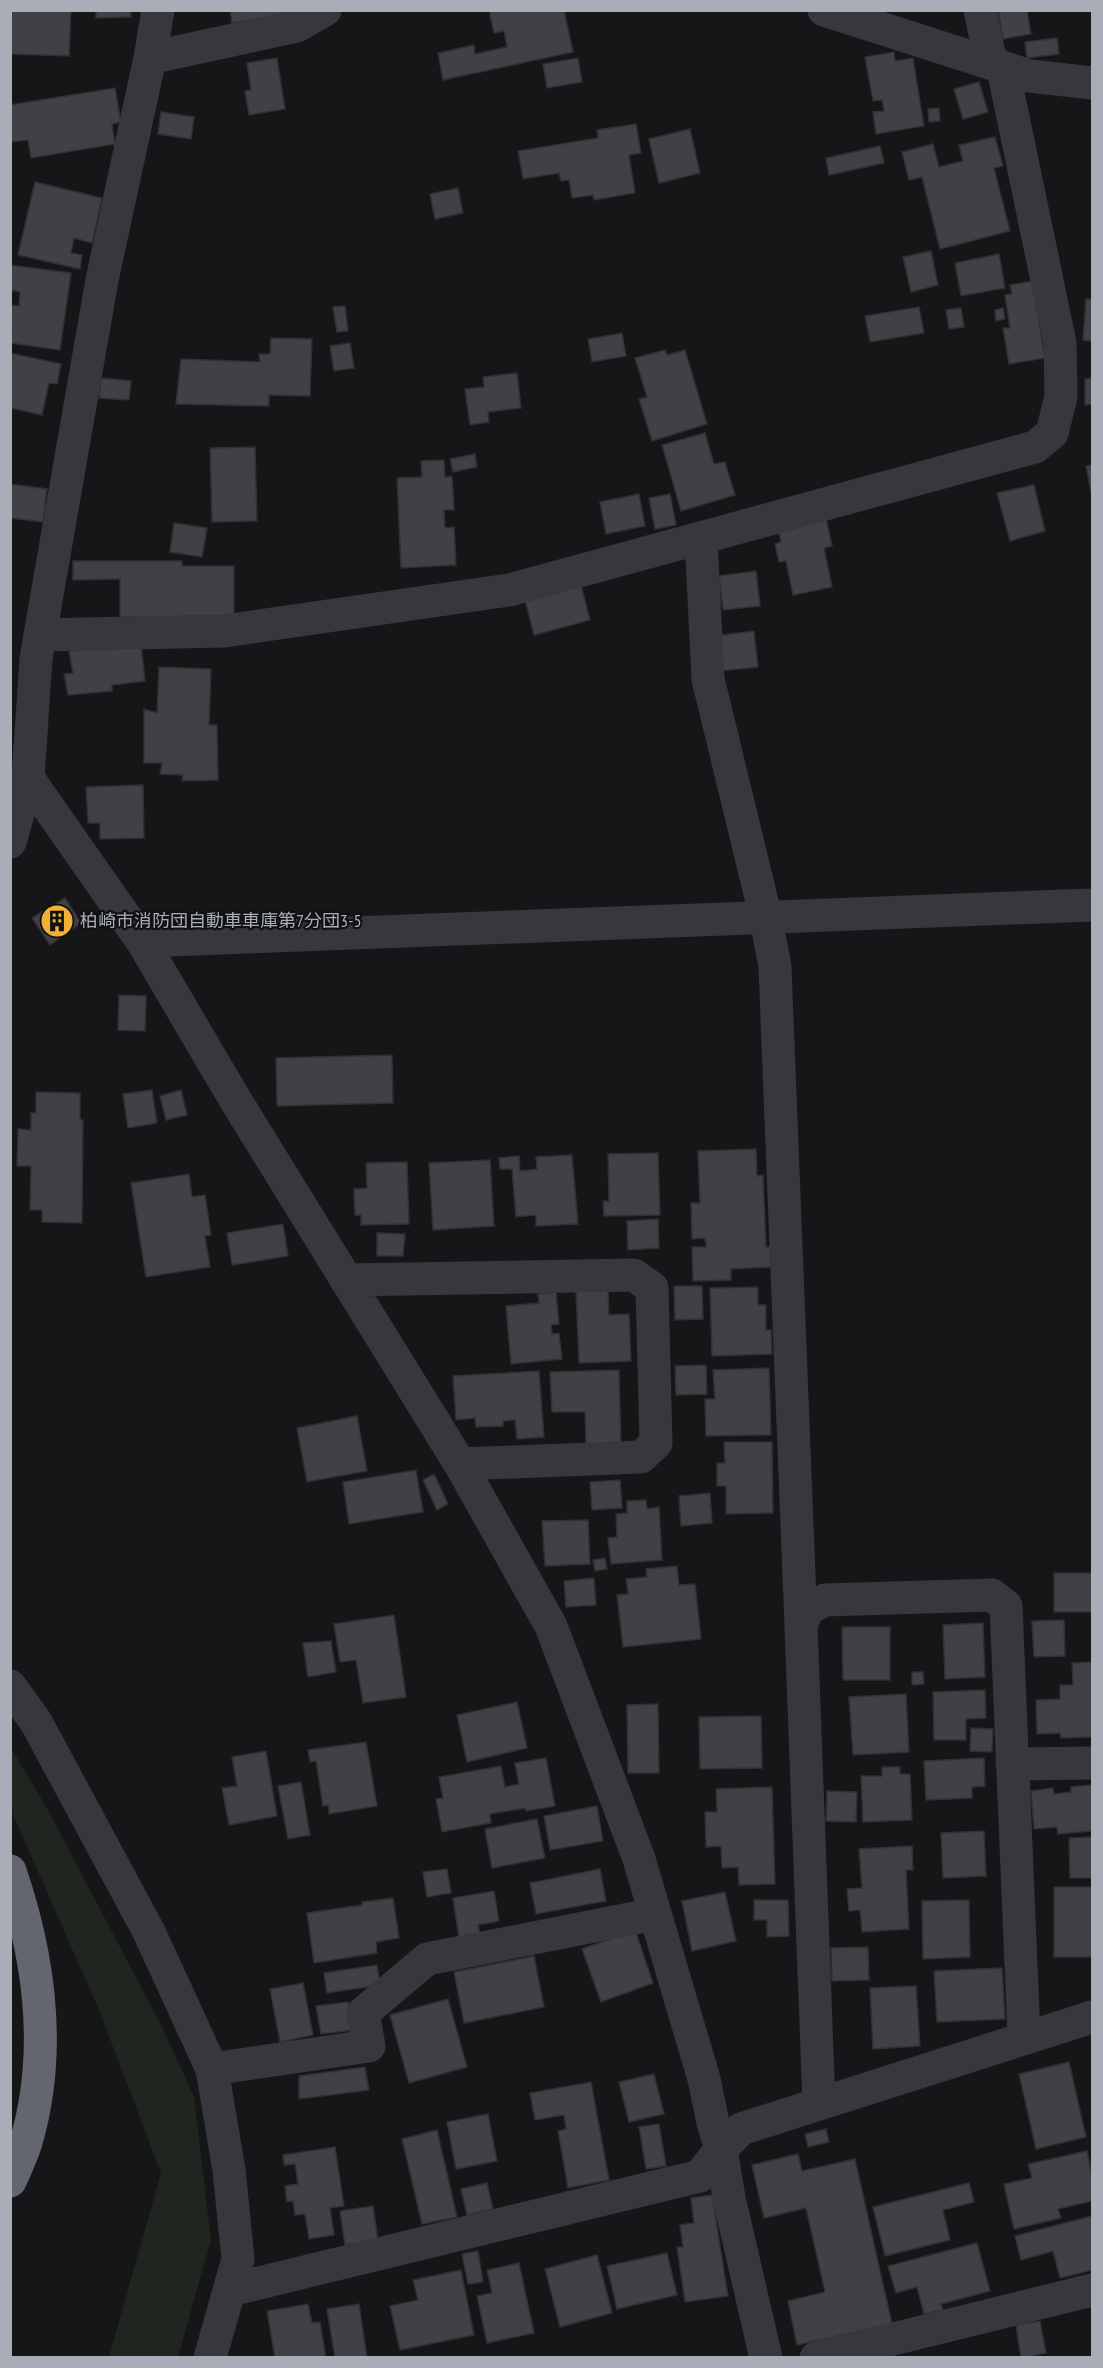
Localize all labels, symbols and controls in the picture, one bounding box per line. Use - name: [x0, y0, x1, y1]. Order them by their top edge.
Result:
- building icon: 柏崎市消防団自動車車庫第7分団3-5: [39, 903, 75, 939]
- place label: 柏崎市消防団自動車車庫第7分団3-5: [80, 909, 362, 932]

